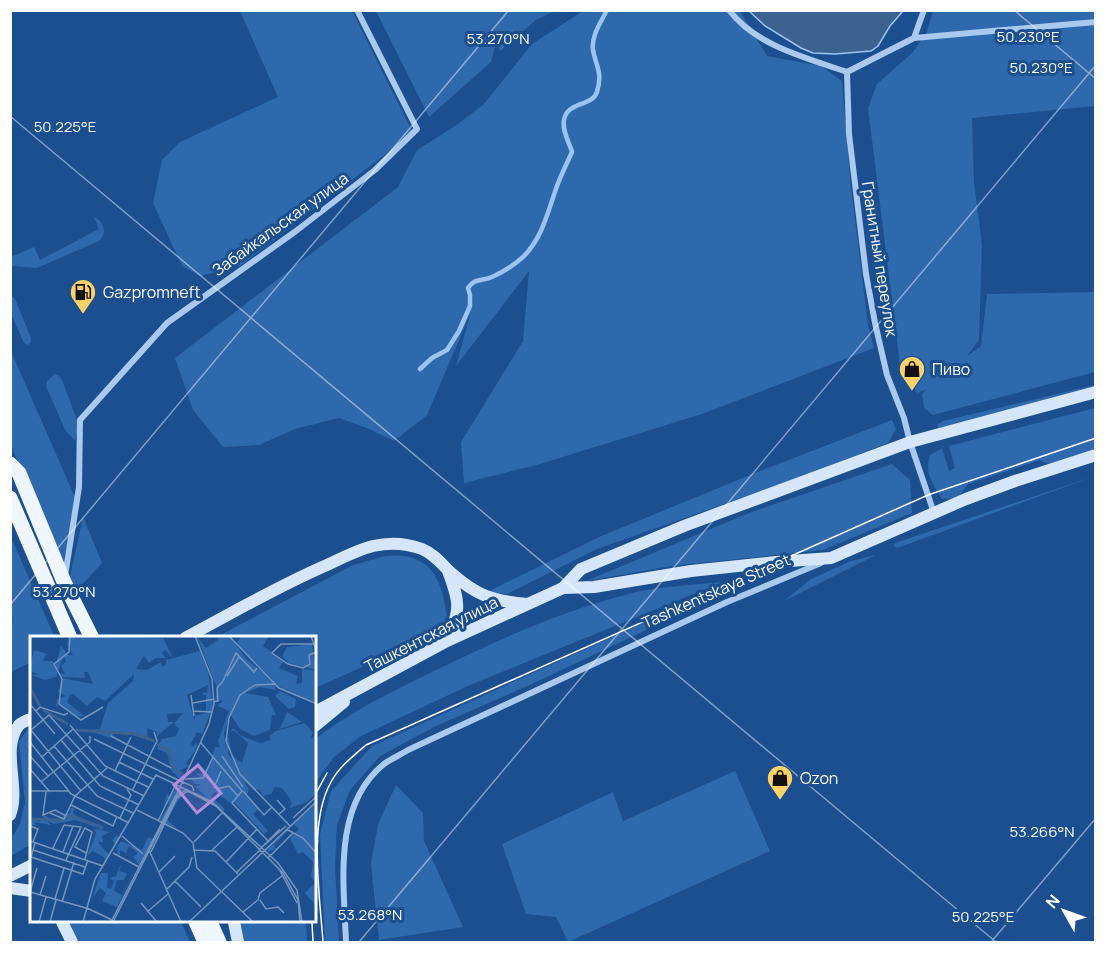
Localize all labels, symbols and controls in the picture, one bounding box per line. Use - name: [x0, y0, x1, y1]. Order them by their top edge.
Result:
- text: 50.230°E: [997, 26, 1059, 47]
- text: 53.270°N: [466, 28, 530, 49]
- text: 50.230°E: [1010, 57, 1072, 78]
- text: 50.225°E: [34, 116, 96, 137]
- street label: Забайкальская улица: [207, 167, 353, 281]
- street label: Гранитный переулок: [857, 180, 903, 339]
- fuel station icon: Gazpromneft: [68, 277, 98, 315]
- place label: Gazpromneft: [103, 281, 201, 303]
- shop icon: Пиво: [897, 354, 927, 392]
- place label: Пиво: [932, 358, 970, 380]
- street label: Tashkentskaya Street: [638, 548, 794, 634]
- text: 53.270°N: [32, 581, 96, 602]
- street label: Ташкентская улица: [361, 591, 501, 677]
- inset map: [30, 636, 316, 923]
- shop icon: Ozon: [765, 763, 795, 801]
- place label: Ozon: [800, 767, 838, 789]
- text: 53.266°N: [1010, 821, 1074, 842]
- north arrow: [1034, 881, 1094, 941]
- text: N: [1040, 890, 1065, 913]
- text: 53.268°N: [338, 904, 402, 925]
- text: 50.225°E: [952, 906, 1014, 927]

